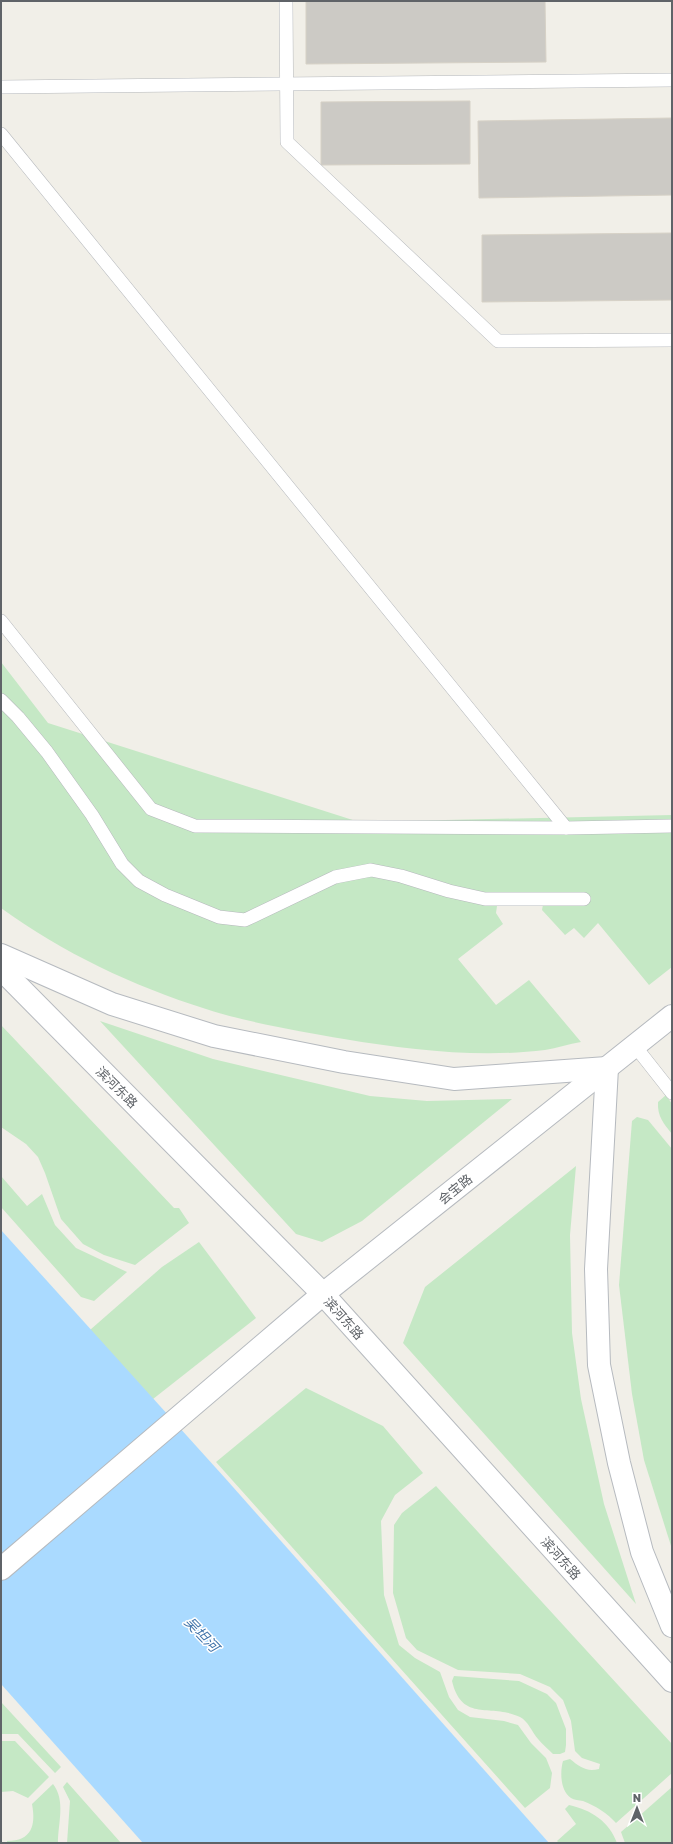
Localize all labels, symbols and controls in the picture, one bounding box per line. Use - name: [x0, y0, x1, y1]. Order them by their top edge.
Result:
- street label: 滨河东路: [93, 1063, 141, 1111]
- street label: 会宝路: [435, 1171, 475, 1207]
- street label: 滨河东路: [321, 1293, 367, 1343]
- street label: 滨河东路: [538, 1533, 584, 1583]
- water label: 吴坦河: [181, 1613, 225, 1657]
- north arrow: [617, 1788, 657, 1828]
- text: N: [633, 1791, 641, 1804]

